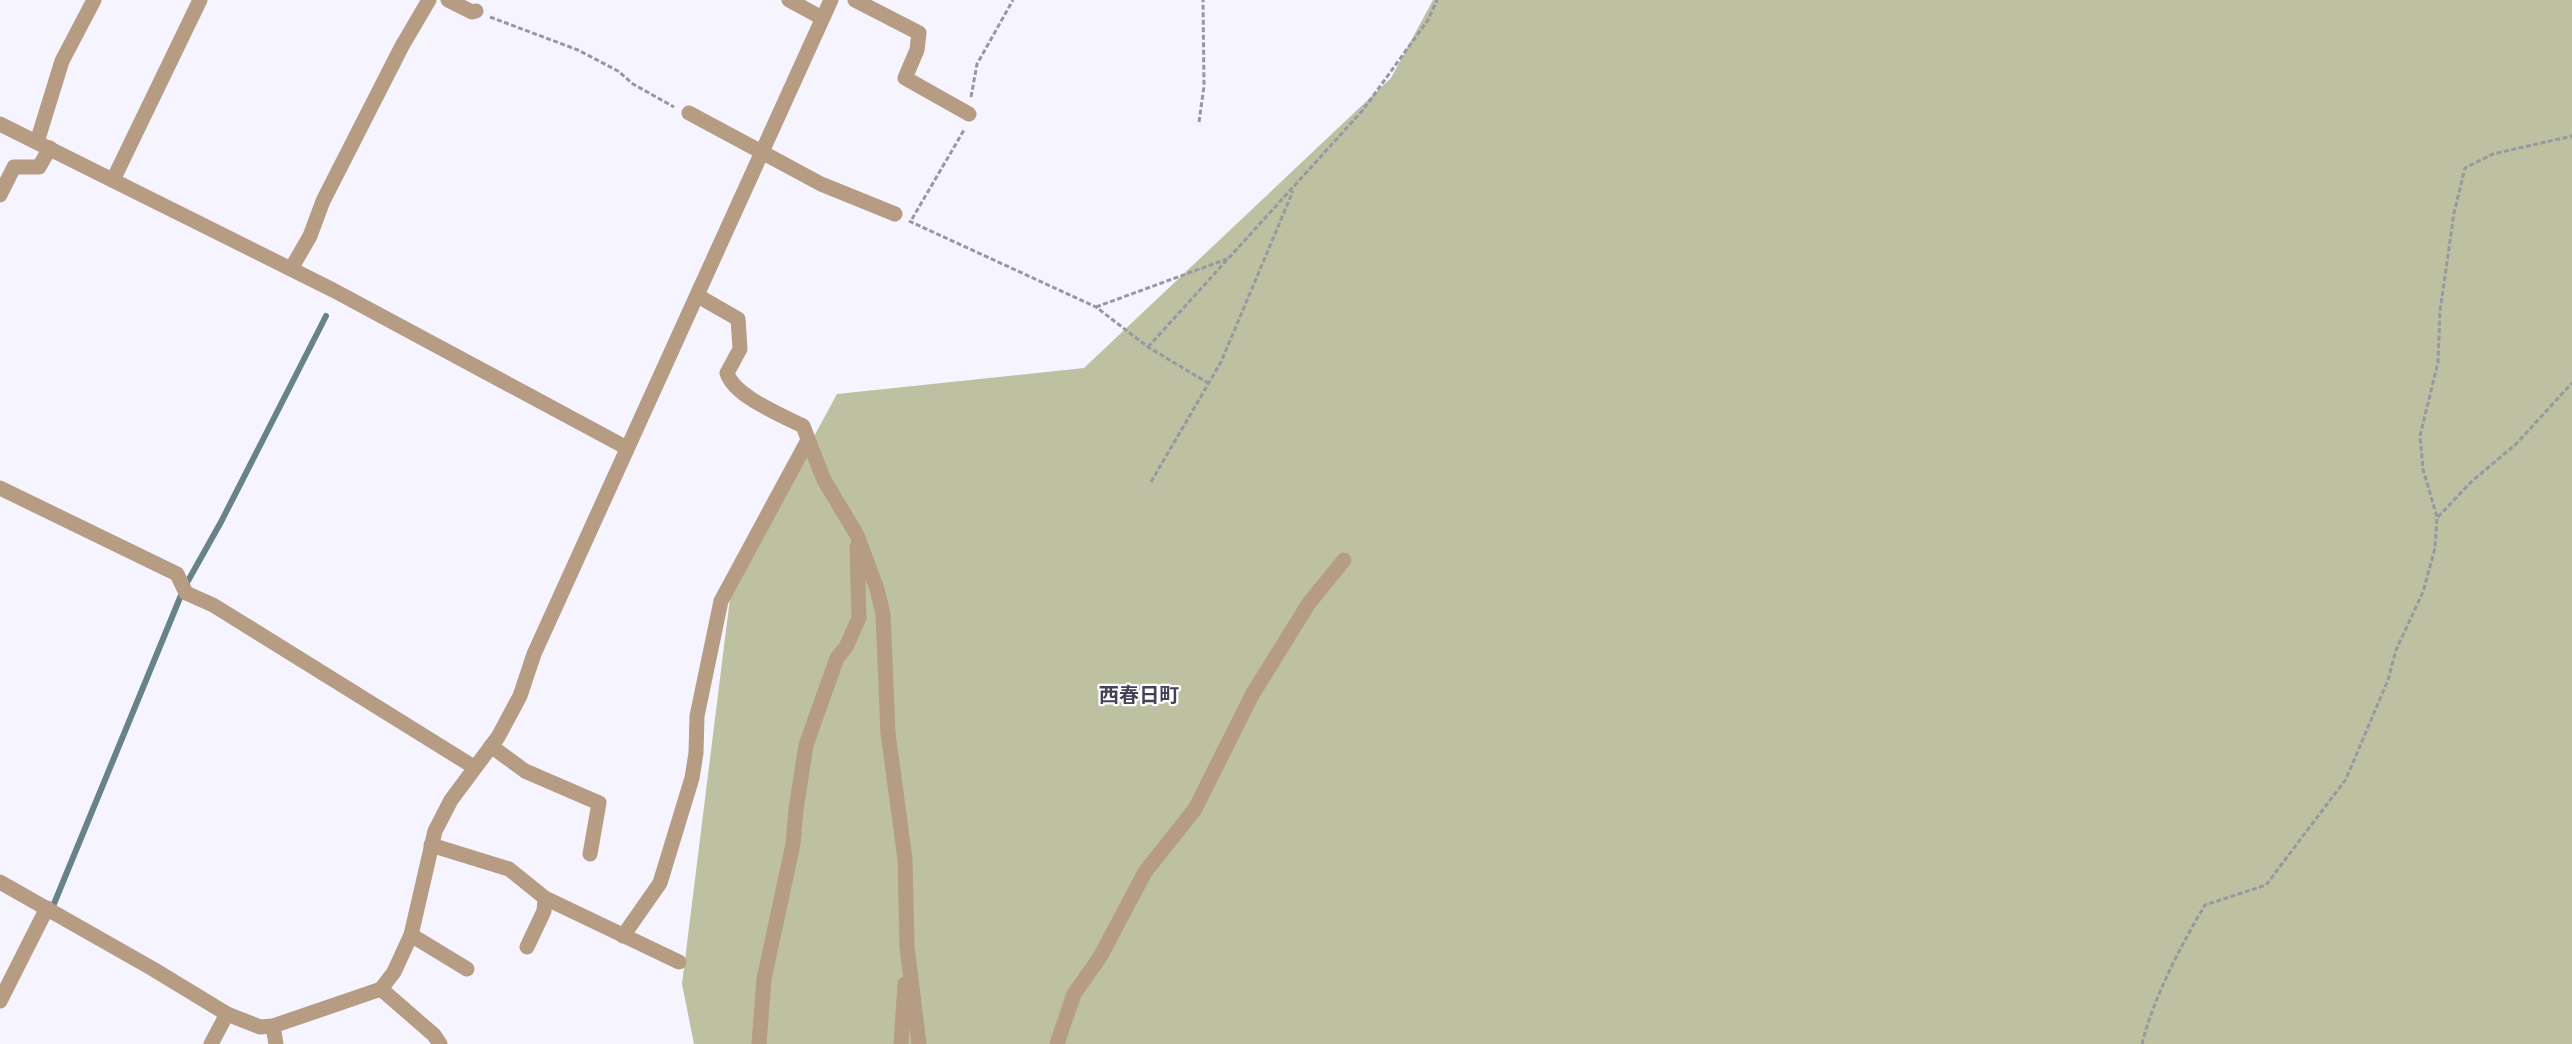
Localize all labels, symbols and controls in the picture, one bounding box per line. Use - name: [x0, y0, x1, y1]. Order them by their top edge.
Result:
- district label: 西春日町: [1099, 681, 1179, 708]

